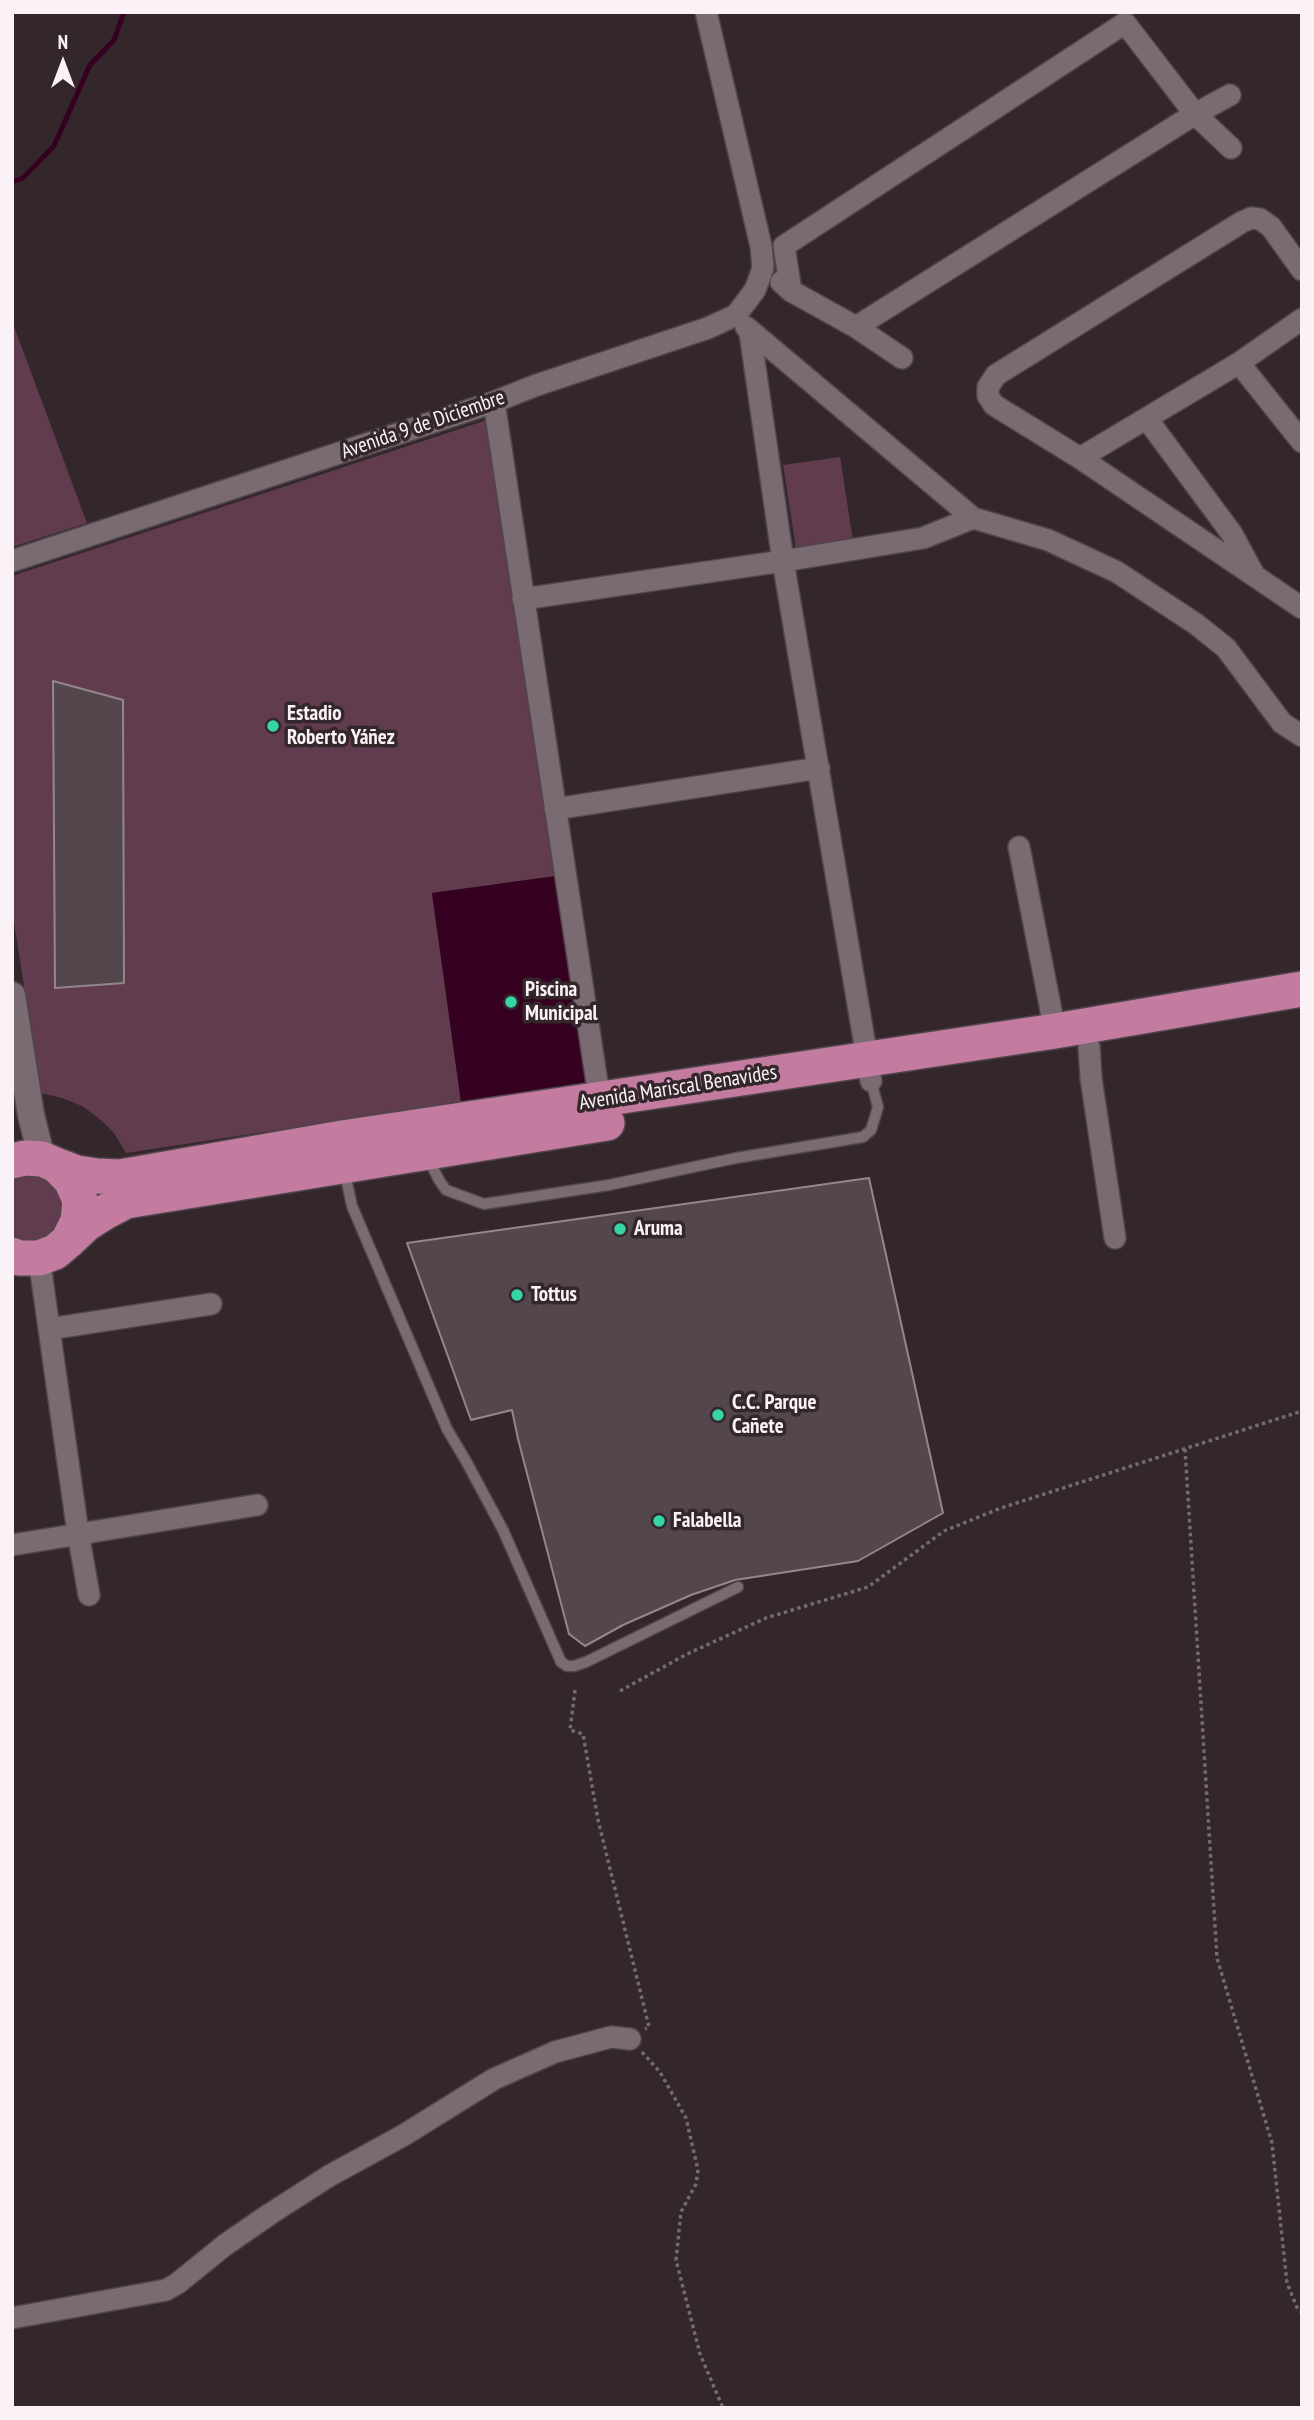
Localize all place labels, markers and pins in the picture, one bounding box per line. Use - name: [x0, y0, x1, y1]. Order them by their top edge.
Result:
- place label: Estadio Roberto Yáñez: [287, 701, 395, 751]
- marker: Estadio Roberto Yáñez: [265, 718, 281, 734]
- place label: Piscina Municipal: [525, 977, 598, 1027]
- marker: Piscina Municipal: [503, 994, 519, 1010]
- place label: Aruma: [634, 1216, 683, 1242]
- marker: Aruma: [612, 1221, 628, 1237]
- place label: Tottus: [531, 1282, 577, 1308]
- marker: Tottus: [509, 1287, 525, 1303]
- place label: C.C. Parque Cañete: [732, 1390, 816, 1440]
- marker: C.C. Parque Cañete: [710, 1407, 726, 1423]
- place label: Falabella: [673, 1508, 741, 1534]
- marker: Falabella: [651, 1513, 667, 1529]

